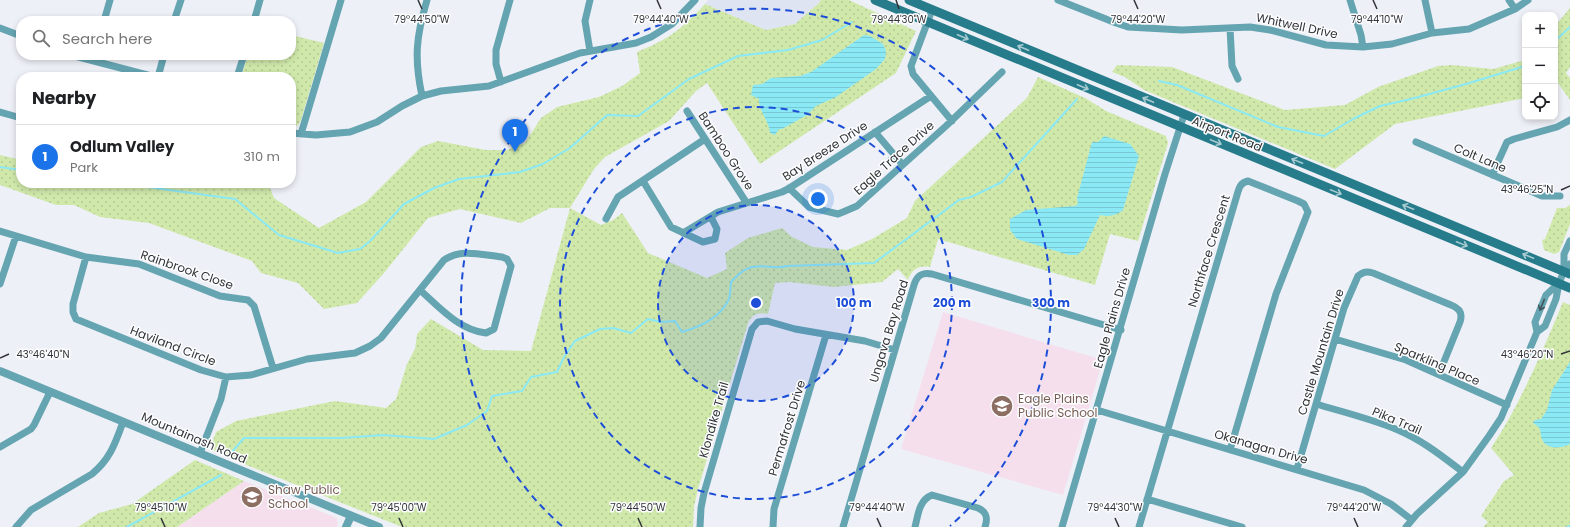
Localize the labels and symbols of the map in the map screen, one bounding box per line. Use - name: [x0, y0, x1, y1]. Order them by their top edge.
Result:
- street label: Whitwell Drive: [1255, 9, 1340, 42]
- text: 79°44'50"W: [394, 12, 450, 27]
- text: 79°44'40"W: [633, 12, 689, 27]
- text: 79°44'30"W: [872, 12, 927, 27]
- text: 79°44'20"W: [1111, 12, 1166, 27]
- text: 79°44'10"W: [1351, 12, 1403, 27]
- one-way arrow: [956, 33, 968, 41]
- one-way arrow: [1017, 43, 1029, 51]
- one-way arrow: [1076, 83, 1088, 91]
- one-way arrow: [1142, 95, 1154, 103]
- street label: Bamboo Grove: [695, 108, 758, 193]
- street label: Airport Road: [1189, 112, 1265, 155]
- street label: Bay Breeze Drive: [779, 117, 871, 184]
- street label: Eagle Trace Drive: [850, 117, 938, 198]
- pin: 1: [502, 119, 528, 152]
- one-way arrow: [1209, 139, 1221, 146]
- street label: Colt Lane: [1451, 139, 1509, 176]
- one-way arrow: [1291, 157, 1303, 165]
- text: 43°46'25"N: [1501, 182, 1553, 197]
- one-way arrow: [1329, 188, 1341, 196]
- your location: [808, 189, 828, 209]
- street label: Northface Crescent: [1183, 192, 1234, 309]
- one-way arrow: [1402, 203, 1414, 210]
- one-way arrow: [1455, 240, 1467, 248]
- street label: Rainbrook Close: [139, 246, 236, 293]
- one-way arrow: [1522, 252, 1534, 260]
- street label: Eagle Plains Drive: [1089, 265, 1134, 370]
- street label: Ungava Bay Road: [865, 277, 912, 384]
- street label: Castle Mountain Drive: [1293, 287, 1348, 417]
- text: 100 m: [836, 294, 872, 311]
- text: 200 m: [933, 294, 971, 311]
- text: 300 m: [1032, 294, 1070, 311]
- centre of rings: [749, 296, 763, 310]
- one-way arrow: [1538, 299, 1546, 311]
- street label: Haviland Circle: [128, 321, 218, 370]
- street label: Sparkling Place: [1392, 338, 1483, 389]
- text: 43°46'40"N: [16, 347, 70, 362]
- text: 43°46'20"N: [1501, 347, 1553, 362]
- street label: Permafrost Drive: [764, 378, 809, 478]
- street label: Klondike Trail: [695, 380, 733, 460]
- place label: Eagle Plains Public School: [1018, 390, 1098, 421]
- school or university icon: Eagle Plains Public School: [989, 393, 1015, 419]
- street label: Pika Trail: [1370, 402, 1425, 439]
- street label: Mountainash Road: [139, 408, 250, 467]
- street label: Okanagan Drive: [1212, 425, 1310, 468]
- place label: Shaw Public School: [268, 481, 340, 512]
- school or university icon: Shaw Public School: [239, 484, 265, 510]
- text: 79°45'10"W: [135, 500, 187, 515]
- text: 79°45'00"W: [371, 500, 427, 515]
- text: 79°44'50"W: [610, 500, 666, 515]
- text: 79°44'40"W: [849, 500, 905, 515]
- text: 79°44'30"W: [1088, 500, 1143, 515]
- text: 79°44'20"W: [1327, 500, 1382, 515]

